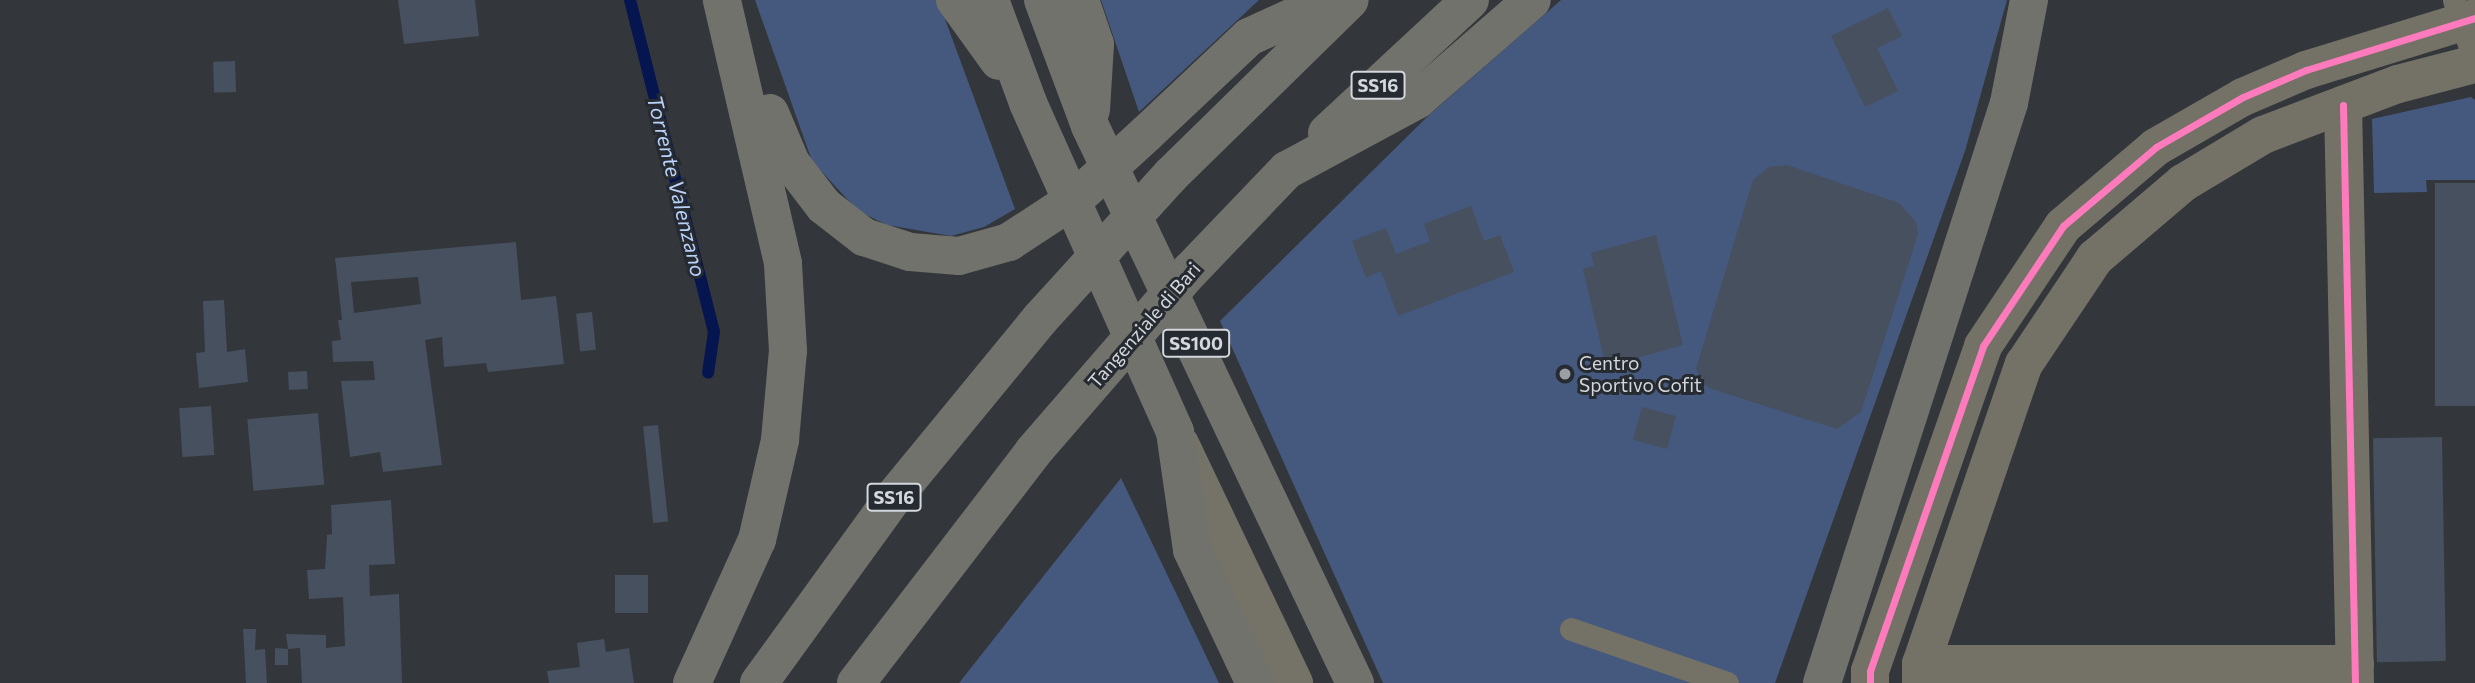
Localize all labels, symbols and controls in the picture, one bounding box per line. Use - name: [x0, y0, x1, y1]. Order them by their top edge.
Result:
- road number: SS16: [1350, 70, 1406, 100]
- water label: Torrente Valenzano: [642, 93, 712, 279]
- street label: Tangenziale di Bari: [1083, 257, 1205, 393]
- road number: SS100: [1161, 328, 1231, 358]
- place label: Centro Sportivo Cofit: [1579, 352, 1702, 396]
- marker: Centro Sportivo Cofit: [1557, 366, 1573, 382]
- road number: SS16: [866, 482, 922, 512]

